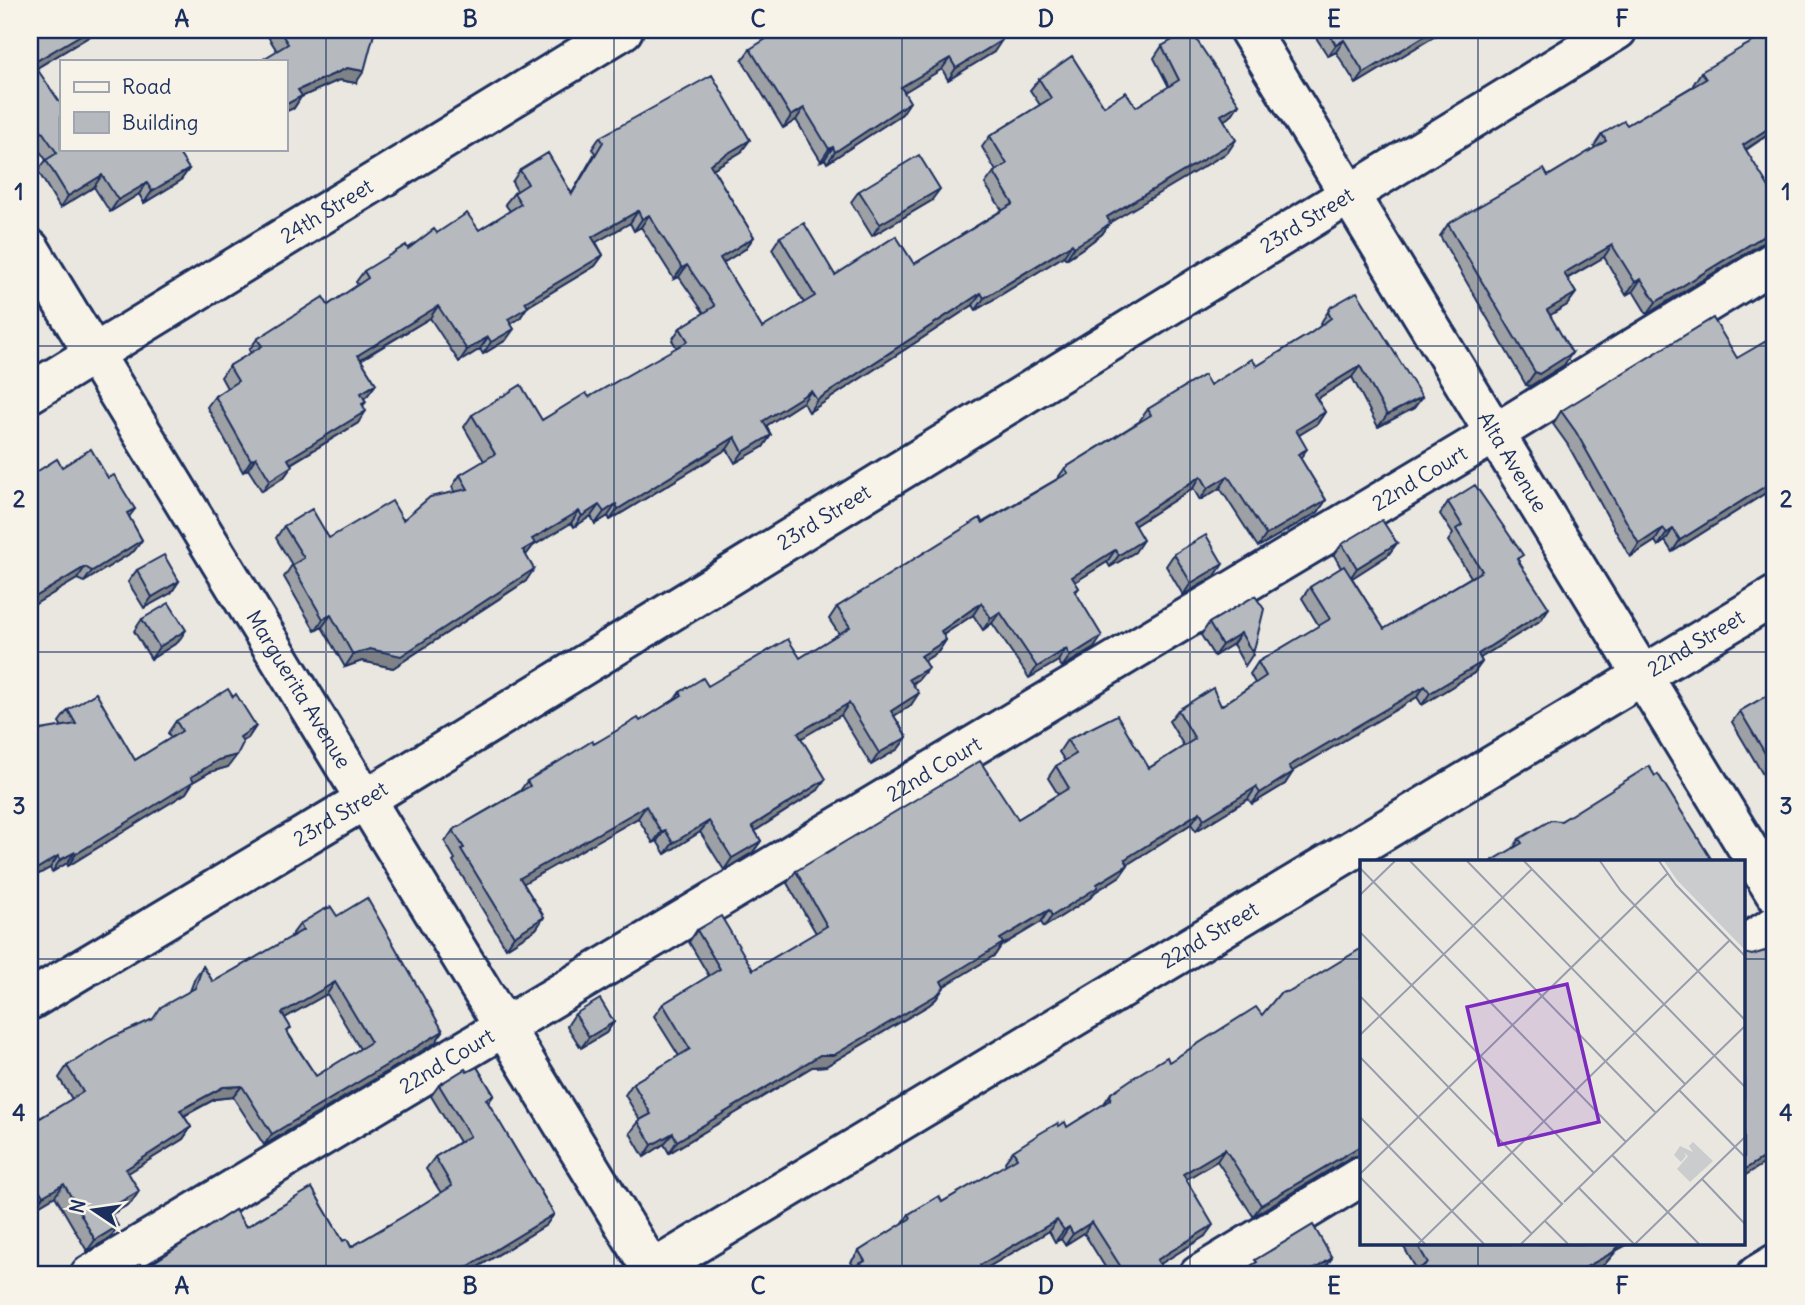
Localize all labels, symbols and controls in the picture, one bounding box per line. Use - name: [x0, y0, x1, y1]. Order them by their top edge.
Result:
- text: A: [175, 4, 190, 33]
- text: B: [462, 4, 478, 33]
- text: C: [750, 4, 766, 33]
- text: D: [1038, 4, 1054, 33]
- text: E: [1327, 4, 1341, 33]
- text: F: [1615, 4, 1629, 33]
- legend: [60, 60, 287, 150]
- text: Road: [122, 73, 171, 100]
- text: Building: [122, 109, 198, 136]
- street label: 24th Street: [275, 172, 378, 249]
- text: 1: [14, 177, 24, 206]
- text: 1: [1781, 177, 1791, 206]
- street label: 23rd Street: [1255, 181, 1359, 259]
- street label: Alta Avenue: [1472, 407, 1554, 517]
- street label: 22nd Court: [1367, 439, 1472, 517]
- street label: 23rd Street: [772, 478, 876, 556]
- text: 2: [13, 484, 26, 513]
- text: 2: [1780, 484, 1793, 513]
- street label: 22nd Street: [1642, 603, 1749, 683]
- street label: Marguerita Avenue: [240, 605, 357, 773]
- street label: 22nd Court: [882, 730, 986, 808]
- street label: 23rd Street: [288, 775, 392, 852]
- text: 3: [12, 791, 26, 820]
- text: 3: [1779, 791, 1793, 820]
- inset map: [1360, 860, 1745, 1246]
- street label: 22nd Street: [1156, 895, 1263, 974]
- street label: 22nd Court: [394, 1022, 499, 1100]
- text: 4: [12, 1098, 26, 1127]
- text: 4: [1779, 1098, 1793, 1127]
- north arrow: [60, 1176, 130, 1246]
- text: N: [64, 1197, 91, 1215]
- text: A: [175, 1271, 190, 1300]
- text: B: [462, 1271, 478, 1300]
- text: C: [750, 1271, 766, 1300]
- text: D: [1038, 1271, 1054, 1300]
- text: E: [1327, 1271, 1341, 1300]
- text: F: [1615, 1271, 1629, 1300]

